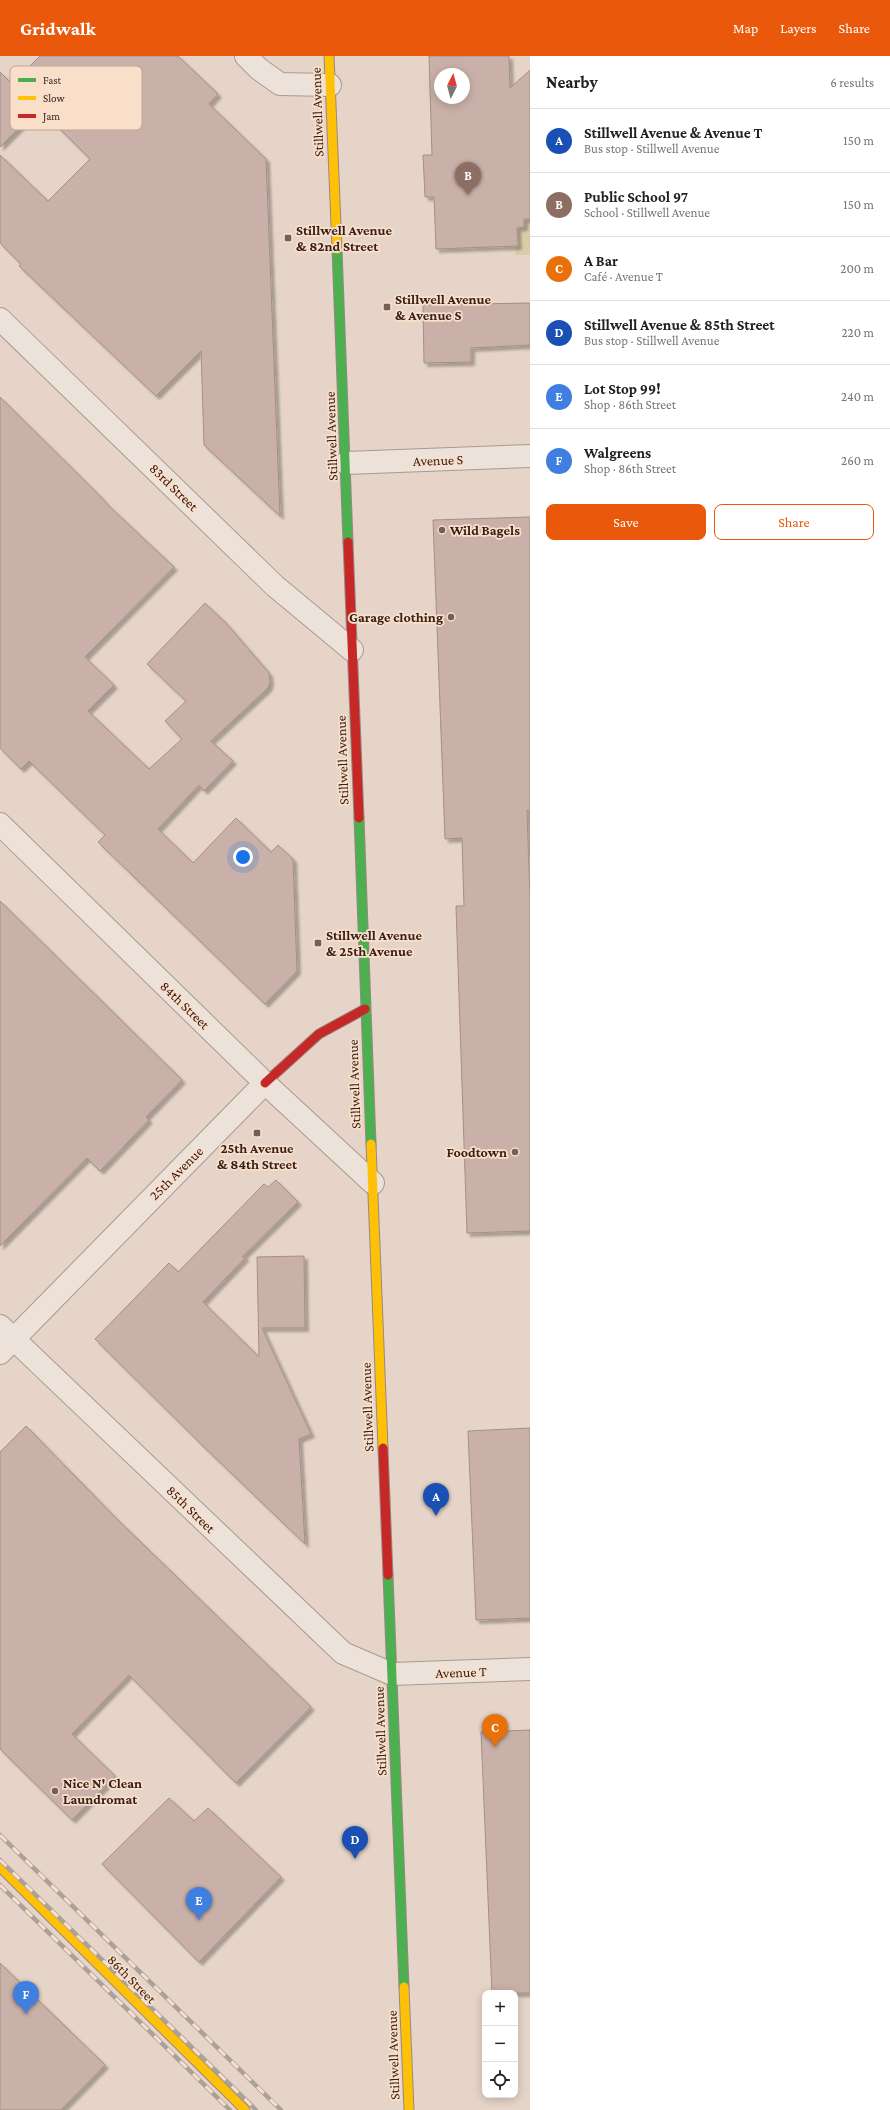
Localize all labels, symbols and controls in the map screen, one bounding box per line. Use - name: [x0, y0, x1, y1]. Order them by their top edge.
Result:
- text: Gridwalk: [20, 18, 96, 39]
- text: Map: [733, 20, 758, 36]
- text: Layers: [780, 20, 817, 36]
- text: Share: [839, 20, 870, 36]
- legend: [10, 66, 142, 130]
- street label: Stillwell Avenue: [307, 67, 327, 157]
- north arrow: [434, 68, 470, 104]
- text: Nearby: [546, 73, 598, 92]
- text: Fast: [43, 74, 62, 86]
- text: 6 results: [830, 75, 874, 90]
- text: Slow: [43, 92, 65, 104]
- text: Jam: [42, 110, 60, 123]
- text: Stillwell Avenue & Avenue T: [584, 125, 763, 141]
- text: A: [555, 133, 563, 148]
- text: 150 m: [843, 133, 874, 148]
- text: Bus stop · Stillwell Avenue: [584, 141, 719, 156]
- pin: B: [455, 162, 481, 195]
- text: Public School 97: [584, 189, 688, 205]
- text: B: [555, 197, 563, 212]
- text: 150 m: [843, 197, 874, 212]
- text: School · Stillwell Avenue: [584, 205, 710, 220]
- place label: Stillwell Avenue & 82nd Street: [296, 222, 393, 254]
- marker: Stillwell Avenue & 82nd Street: [283, 233, 293, 243]
- text: A Bar: [584, 253, 618, 269]
- text: C: [555, 261, 563, 276]
- text: 200 m: [840, 261, 874, 276]
- text: Café · Avenue T: [584, 269, 663, 284]
- place label: Stillwell Avenue & Avenue S: [395, 291, 492, 323]
- marker: Stillwell Avenue & Avenue S: [382, 302, 392, 312]
- text: Stillwell Avenue & 85th Street: [584, 317, 775, 333]
- text: D: [555, 325, 563, 340]
- text: 220 m: [841, 325, 874, 340]
- text: Bus stop · Stillwell Avenue: [584, 333, 719, 348]
- text: Lot Stop 99!: [584, 381, 661, 397]
- text: E: [555, 389, 563, 404]
- text: 240 m: [841, 389, 874, 404]
- street label: Stillwell Avenue: [321, 391, 341, 481]
- text: Shop · 86th Street: [584, 397, 676, 412]
- text: Walgreens: [584, 445, 651, 461]
- street label: Avenue S: [413, 451, 464, 469]
- text: F: [556, 453, 562, 468]
- text: 260 m: [841, 453, 874, 468]
- street label: 83rd Street: [146, 460, 202, 514]
- text: Shop · 86th Street: [584, 461, 676, 476]
- button: Save: [546, 504, 706, 540]
- button: Share: [714, 504, 874, 540]
- place label: Wild Bagels: [449, 522, 520, 538]
- marker: Wild Bagels: [437, 525, 447, 535]
- place label: Garage clothing: [349, 609, 443, 625]
- marker: Garage clothing: [446, 612, 456, 622]
- street label: Stillwell Avenue: [332, 715, 352, 805]
- your location: [233, 847, 253, 867]
- place label: Stillwell Avenue & 25th Avenue: [326, 927, 423, 959]
- marker: Stillwell Avenue & 25th Avenue: [313, 938, 323, 948]
- street label: 84th Street: [157, 978, 213, 1033]
- street label: Stillwell Avenue: [344, 1039, 364, 1129]
- marker: 25th Avenue & 84th Street: [252, 1128, 262, 1138]
- place label: 25th Avenue & 84th Street: [217, 1140, 298, 1172]
- street label: 25th Avenue: [146, 1143, 206, 1203]
- place label: Foodtown: [447, 1144, 507, 1160]
- marker: Foodtown: [510, 1147, 520, 1157]
- street label: Stillwell Avenue: [357, 1362, 377, 1452]
- street label: 85th Street: [163, 1482, 219, 1536]
- pin: A: [423, 1483, 449, 1516]
- street label: Avenue T: [435, 1663, 487, 1681]
- street label: Stillwell Avenue: [370, 1686, 390, 1776]
- pin: C: [482, 1714, 508, 1747]
- place label: Nice N' Clean Laundromat: [63, 1775, 142, 1807]
- marker: Nice N' Clean Laundromat: [50, 1786, 60, 1796]
- pin: D: [342, 1826, 368, 1859]
- pin: E: [186, 1887, 212, 1920]
- street label: 86th Street: [104, 1951, 160, 2007]
- pin: F: [13, 1981, 39, 2014]
- map controls: [482, 1990, 518, 2098]
- button: +: [482, 1990, 518, 2026]
- street label: Stillwell Avenue: [383, 2010, 403, 2100]
- button: −: [482, 2026, 518, 2062]
- button: locate: [482, 2062, 518, 2098]

